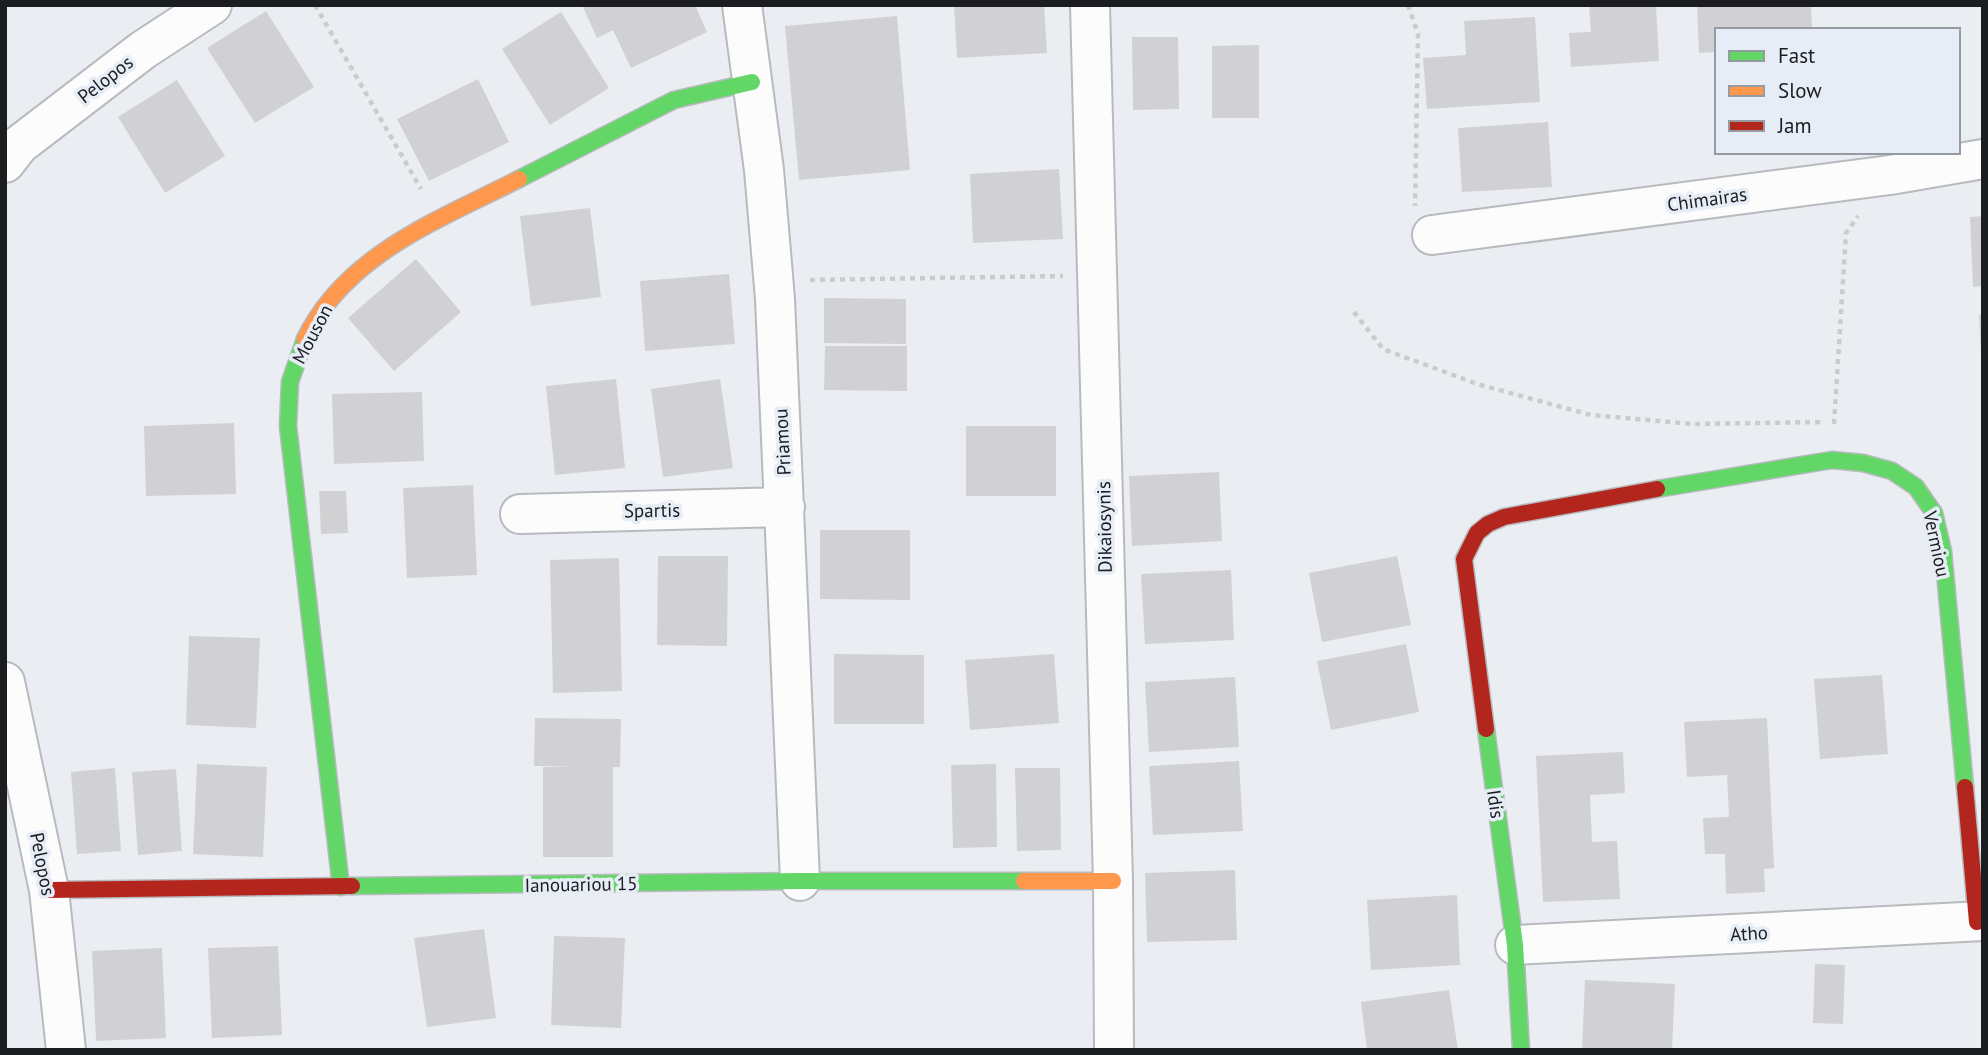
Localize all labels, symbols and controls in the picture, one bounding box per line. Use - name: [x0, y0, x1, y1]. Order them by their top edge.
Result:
- legend: [1715, 28, 1960, 154]
- text: Fast: [1778, 42, 1815, 69]
- street label: Pelopos: [72, 50, 138, 108]
- text: Slow: [1778, 77, 1822, 104]
- text: Jam: [1777, 112, 1812, 139]
- street label: Chimairas: [1666, 182, 1748, 216]
- street label: Mouson: [286, 300, 338, 368]
- street label: Priamou: [768, 408, 796, 476]
- street label: Dikaiosynis: [1091, 481, 1117, 573]
- street label: Spartis: [624, 498, 680, 522]
- street label: Vermiou: [1918, 508, 1956, 579]
- street label: Idis: [1482, 788, 1510, 820]
- street label: Pelopos: [25, 830, 61, 898]
- street label: Ianouariou 15: [524, 871, 638, 897]
- street label: Atho: [1729, 920, 1769, 946]

